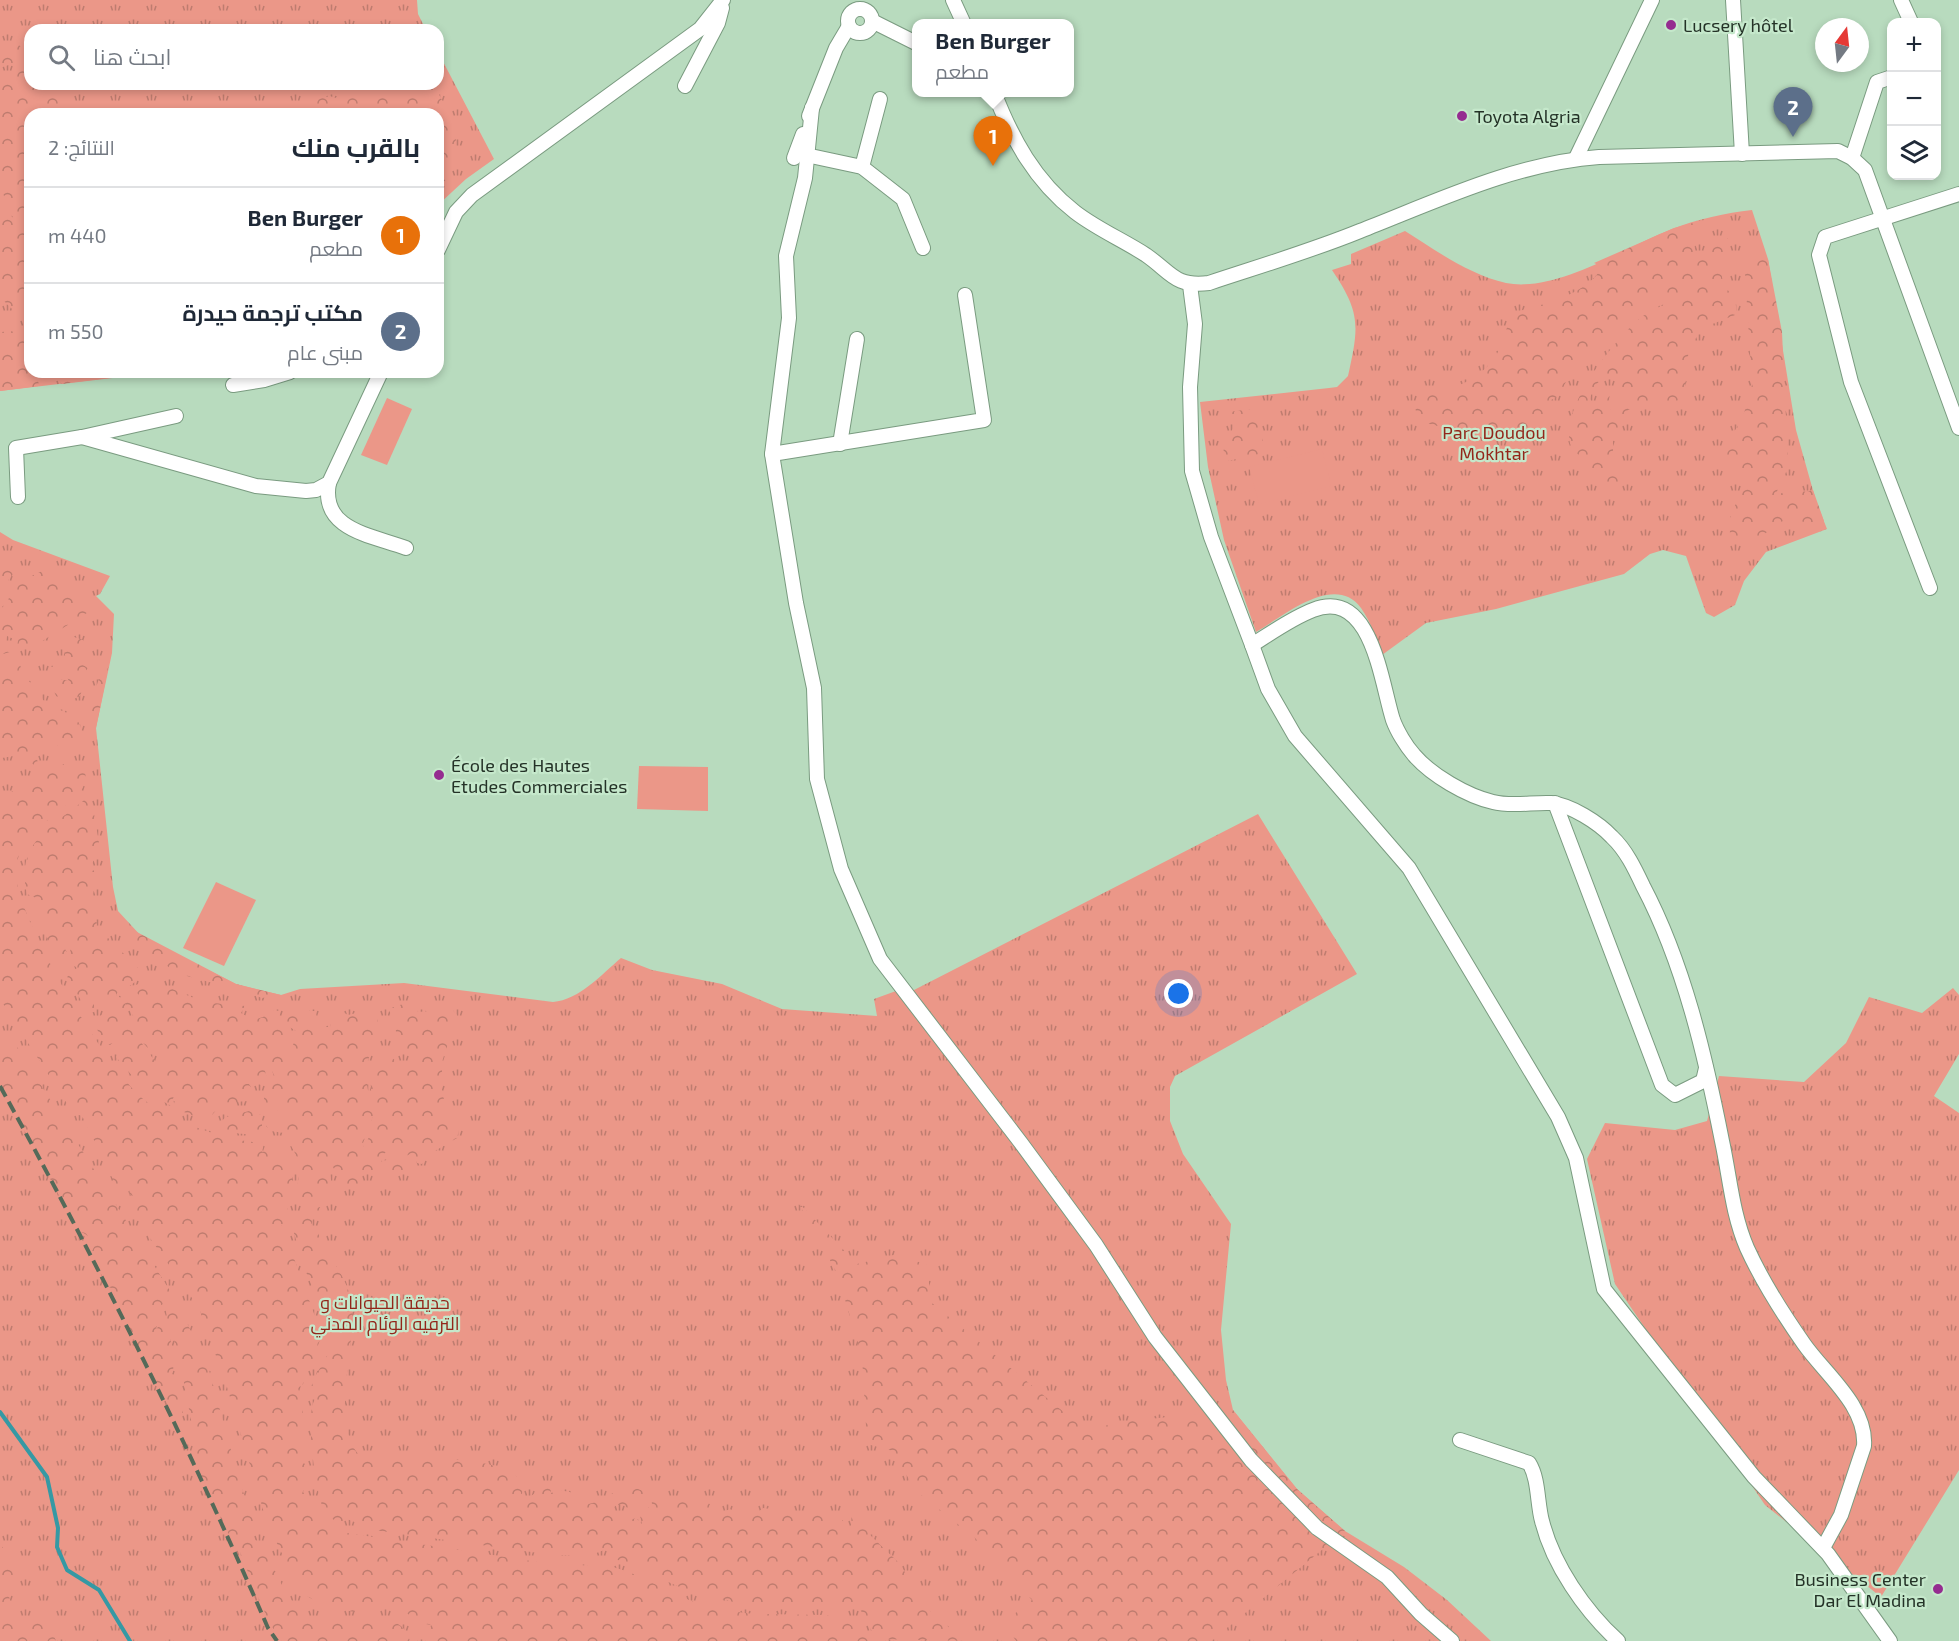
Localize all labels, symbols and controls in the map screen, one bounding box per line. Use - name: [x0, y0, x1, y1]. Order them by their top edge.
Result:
- place label: Lucsery hôtel: [1683, 14, 1794, 36]
- marker: Lucsery hôtel: [1664, 18, 1678, 32]
- north arrow: [1815, 18, 1869, 72]
- map controls: [1887, 18, 1941, 180]
- button: +: [1887, 18, 1941, 72]
- popup: [912, 19, 1074, 97]
- search box: [24, 24, 444, 90]
- text: Ben Burger: [935, 27, 1051, 53]
- icon: search: [45, 41, 78, 74]
- text: ابحث هنا: [93, 43, 171, 69]
- text: مطعم: [935, 59, 989, 83]
- button: −: [1887, 72, 1941, 126]
- pin: 2: [1774, 88, 1812, 137]
- place label: Toyota Algria: [1474, 105, 1581, 127]
- marker: Toyota Algria: [1455, 109, 1469, 123]
- pin: 1: [974, 116, 1012, 166]
- button: layers: [1887, 126, 1941, 180]
- text: بالقرب منك: [292, 131, 420, 162]
- text: النتائج: 2: [48, 135, 115, 159]
- text: Ben Burger: [248, 204, 363, 230]
- text: 440 m: [48, 223, 107, 247]
- text: 1: [396, 223, 405, 247]
- text: مطعم: [309, 236, 363, 260]
- text: مكتب ترجمة حيدرة: [182, 299, 363, 325]
- text: 550 m: [48, 319, 104, 343]
- text: 2: [395, 319, 406, 343]
- text: مبنى عام: [287, 340, 363, 364]
- park label: Parc Doudou Mokhtar: [1442, 421, 1546, 464]
- place label: École des Hautes Etudes Commerciales: [451, 754, 627, 797]
- marker: École des Hautes Etudes Commerciales: [432, 768, 446, 782]
- your location: [1164, 979, 1193, 1008]
- park label: حديقة الحيوانات و الترفيه الوئام المدني: [310, 1291, 460, 1338]
- place label: Business Center Dar El Madina: [1794, 1568, 1926, 1611]
- marker: Business Center Dar El Madina: [1931, 1582, 1945, 1596]

